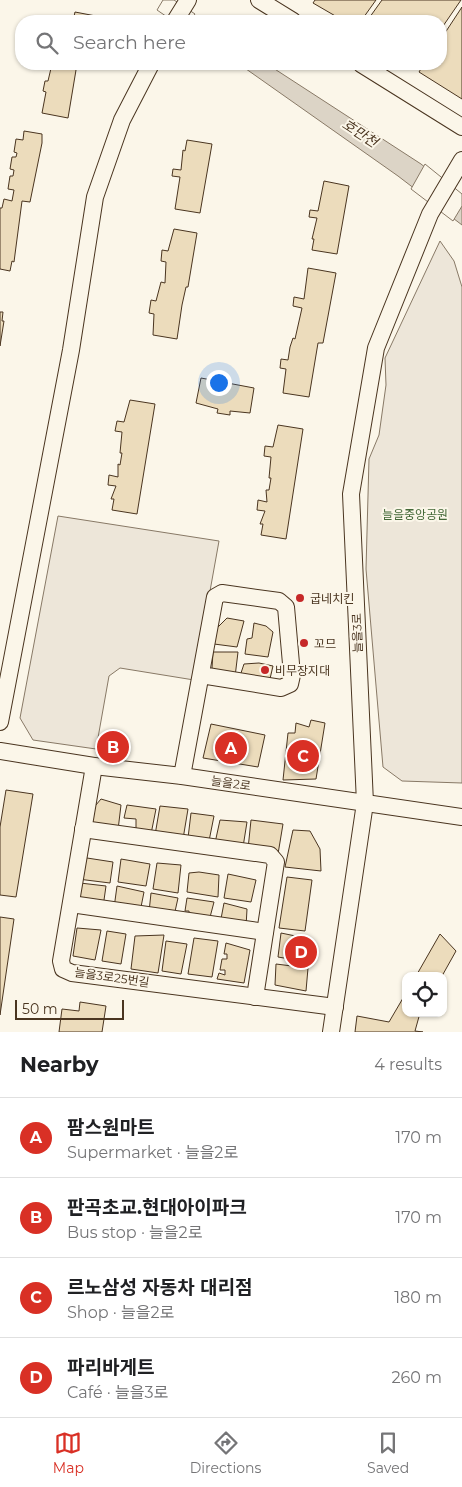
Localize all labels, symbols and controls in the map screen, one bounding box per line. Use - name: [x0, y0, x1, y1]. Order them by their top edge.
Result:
- search box: [15, 15, 447, 70]
- icon: search: [33, 29, 61, 57]
- text: Search here: [73, 31, 186, 54]
- water label: 호만천: [339, 115, 382, 152]
- your location: [206, 370, 232, 396]
- park label: 늘을중앙공원: [382, 507, 448, 522]
- place label: 굽네치킨: [310, 591, 354, 606]
- marker: 굽네치킨: [294, 592, 306, 604]
- street label: 늘을3로: [349, 613, 365, 653]
- place label: 꼬므: [314, 636, 336, 651]
- marker: 꼬므: [298, 637, 310, 649]
- place label: 비무장지대: [275, 663, 330, 678]
- marker: 비무장지대: [259, 664, 271, 676]
- pin: B: [97, 728, 129, 766]
- pin: A: [215, 729, 247, 767]
- pin: C: [287, 737, 319, 775]
- street label: 늘을2로: [210, 773, 252, 793]
- pin: D: [285, 933, 317, 971]
- street label: 늘을3로25번길: [74, 964, 150, 990]
- map controls: [402, 972, 447, 1017]
- button: locate: [402, 972, 447, 1017]
- scale bar: [15, 997, 124, 1020]
- text: 50 m: [22, 1000, 58, 1018]
- text: Nearby: [20, 1052, 99, 1077]
- text: 4 results: [374, 1055, 442, 1074]
- text: 팜스원마트: [67, 1116, 154, 1139]
- text: A: [30, 1128, 42, 1147]
- text: 170 m: [395, 1128, 442, 1147]
- text: Supermarket · 늘을2로: [67, 1143, 238, 1162]
- text: 판곡초교.현대아이파크: [67, 1196, 247, 1219]
- text: B: [30, 1208, 42, 1227]
- text: 170 m: [395, 1208, 442, 1227]
- text: Bus stop · 늘을2로: [67, 1223, 202, 1242]
- text: 르노삼성 자동차 대리점: [67, 1276, 253, 1299]
- text: C: [30, 1288, 42, 1307]
- text: 180 m: [394, 1288, 442, 1307]
- text: Shop · 늘을2로: [67, 1303, 174, 1322]
- text: 파리바게트: [67, 1356, 154, 1379]
- text: D: [29, 1368, 43, 1387]
- text: 260 m: [391, 1368, 442, 1387]
- text: Café · 늘을3로: [67, 1383, 168, 1402]
- tab: Map: [53, 1429, 84, 1477]
- tab: Directions: [190, 1429, 261, 1477]
- tab: Saved: [367, 1429, 409, 1477]

